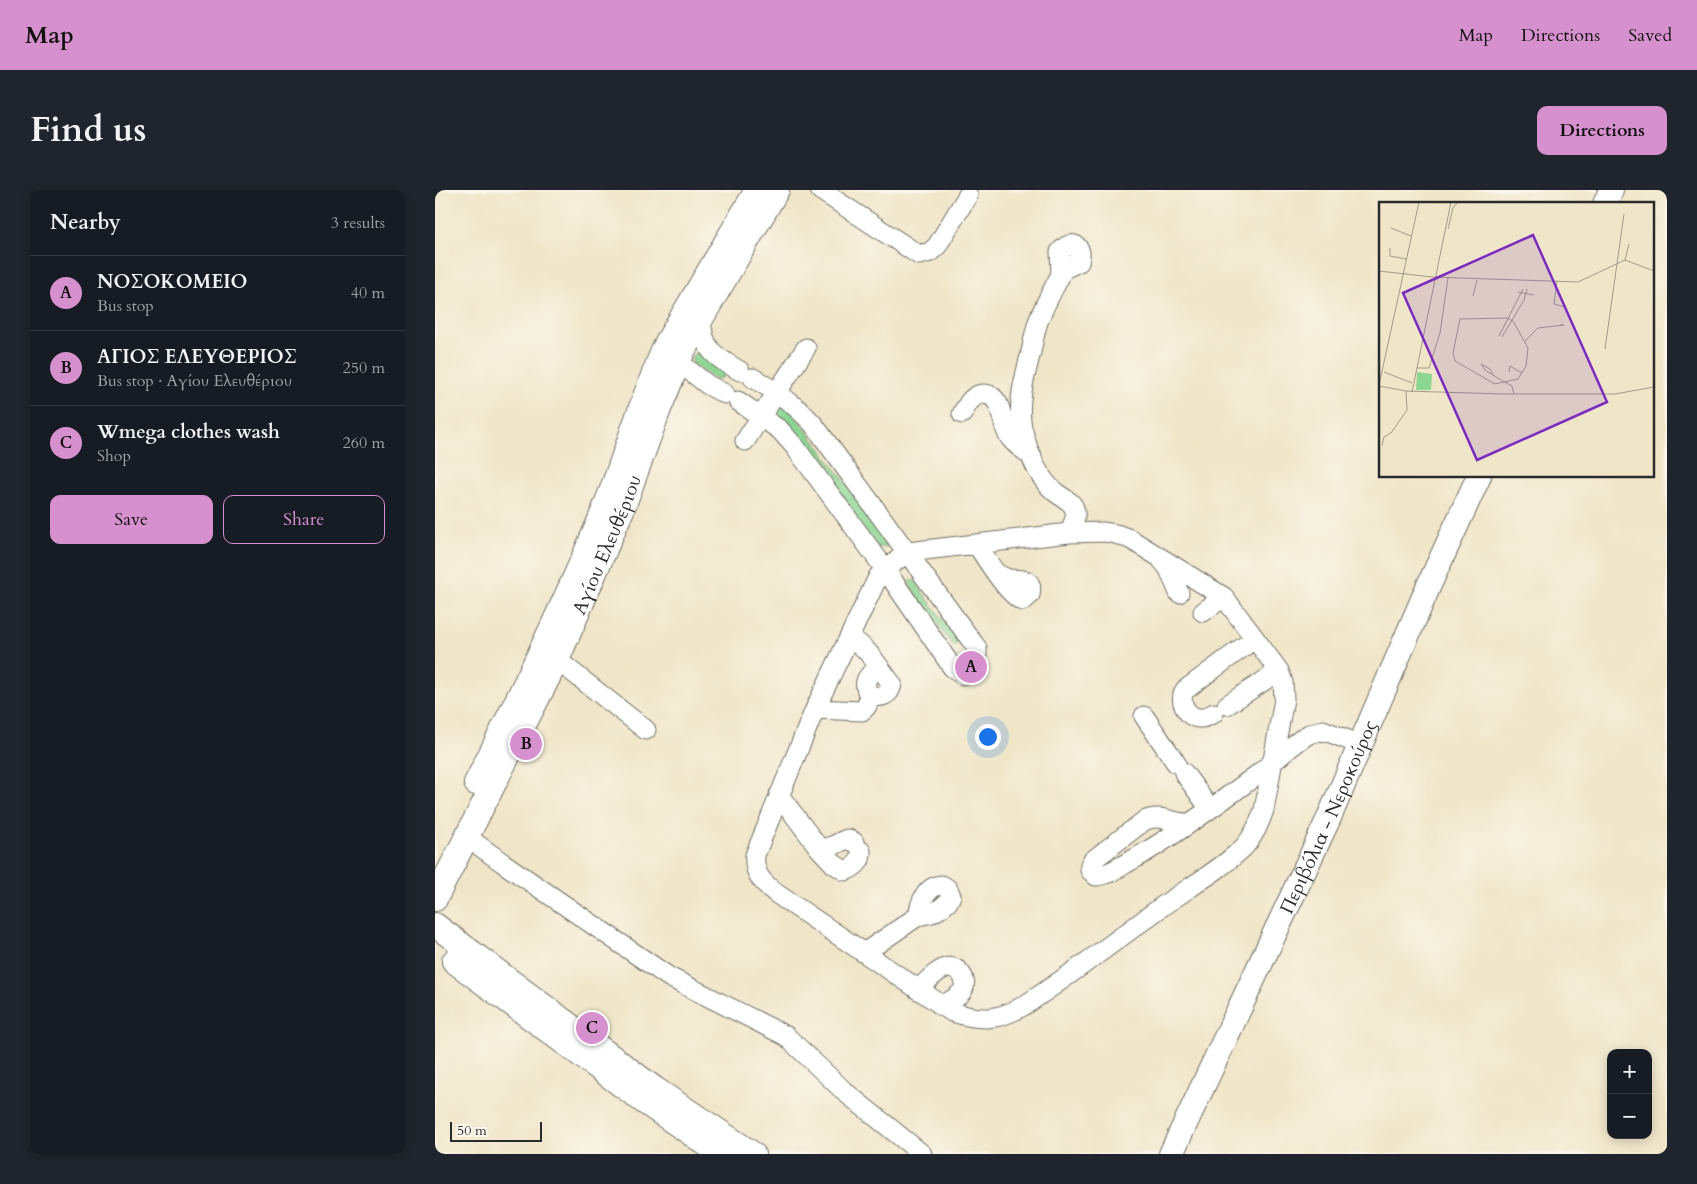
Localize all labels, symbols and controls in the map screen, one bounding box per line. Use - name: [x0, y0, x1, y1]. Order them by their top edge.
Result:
- text: Map: [25, 19, 74, 52]
- text: Map: [1459, 23, 1493, 48]
- text: Directions: [1521, 23, 1600, 48]
- text: Saved: [1628, 23, 1672, 48]
- text: Find us: [30, 106, 146, 154]
- button: Directions: [1537, 106, 1667, 155]
- inset map: [1379, 202, 1655, 478]
- text: Nearby: [50, 208, 121, 237]
- text: 3 results: [331, 212, 385, 234]
- text: ΝΟΣΟΚΟΜΕΙΟ: [97, 269, 248, 295]
- text: A: [60, 282, 72, 304]
- text: 40 m: [351, 282, 385, 304]
- text: Bus stop: [97, 295, 154, 317]
- text: ΑΓΙΟΣ ΕΛΕΥΘΕΡΙΟΣ: [97, 344, 297, 370]
- text: B: [60, 357, 72, 379]
- text: 250 m: [343, 357, 385, 379]
- text: Bus stop · Αγίου Ελευθέριου: [97, 370, 292, 392]
- text: Wmega clothes wash: [97, 419, 280, 445]
- text: C: [60, 432, 72, 454]
- text: 260 m: [343, 432, 385, 454]
- text: Shop: [97, 445, 131, 467]
- street label: Αγίου Ελευθέριου: [566, 471, 648, 619]
- button: Save: [50, 495, 213, 544]
- button: Share: [223, 495, 385, 544]
- pin: A: [955, 648, 987, 686]
- street label: Περιβόλια - Νεροκούρος: [1274, 716, 1383, 918]
- your location: [975, 724, 1001, 750]
- pin: B: [510, 725, 542, 763]
- pin: C: [576, 1009, 608, 1047]
- map controls: [1607, 1049, 1652, 1139]
- button: +: [1607, 1049, 1652, 1094]
- button: −: [1607, 1094, 1652, 1139]
- scale bar: [450, 1119, 543, 1142]
- text: 50 m: [457, 1121, 487, 1140]

